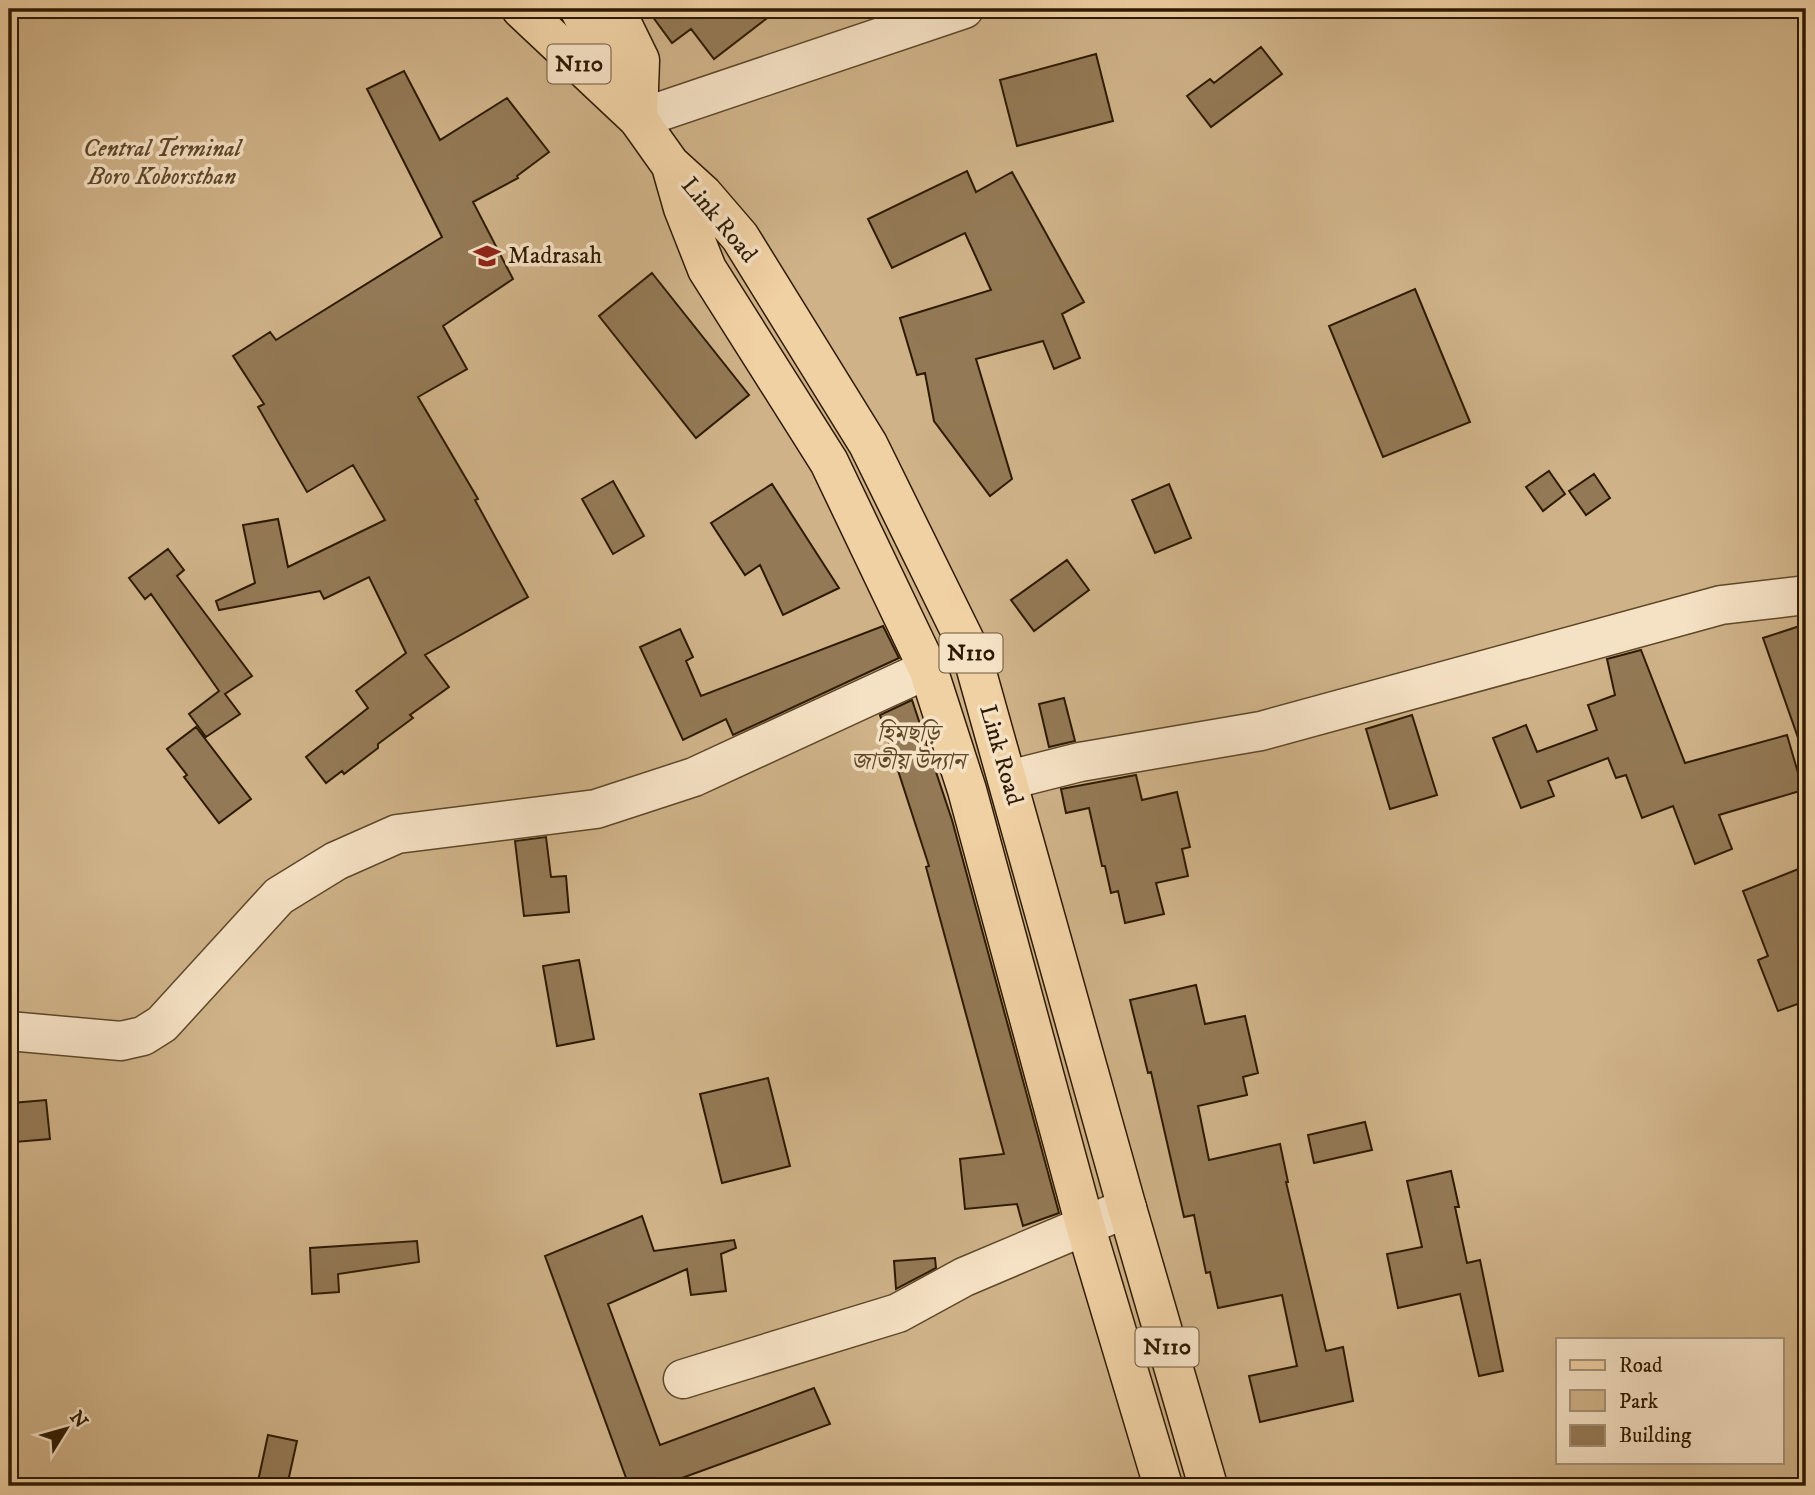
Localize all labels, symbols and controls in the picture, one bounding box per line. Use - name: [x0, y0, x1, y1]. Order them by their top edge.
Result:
- road number: N110: [548, 44, 610, 83]
- park label: Central Terminal Boro Koborsthan: [83, 134, 244, 192]
- street label: Link Road: [674, 171, 764, 269]
- school or university icon: Madrasah: [472, 241, 502, 271]
- place label: Madrasah: [508, 241, 602, 271]
- road number: N110: [940, 634, 1002, 673]
- street label: Link Road: [972, 701, 1030, 809]
- park label: হিমছড়ি জাতীয় উদ্যান: [851, 718, 969, 777]
- road number: N110: [1136, 1328, 1198, 1366]
- legend: [1556, 1338, 1784, 1464]
- text: Road: [1619, 1353, 1663, 1379]
- text: Park: [1619, 1389, 1659, 1415]
- north arrow: [32, 1394, 102, 1464]
- text: N: [64, 1407, 92, 1433]
- text: Building: [1619, 1423, 1692, 1449]

